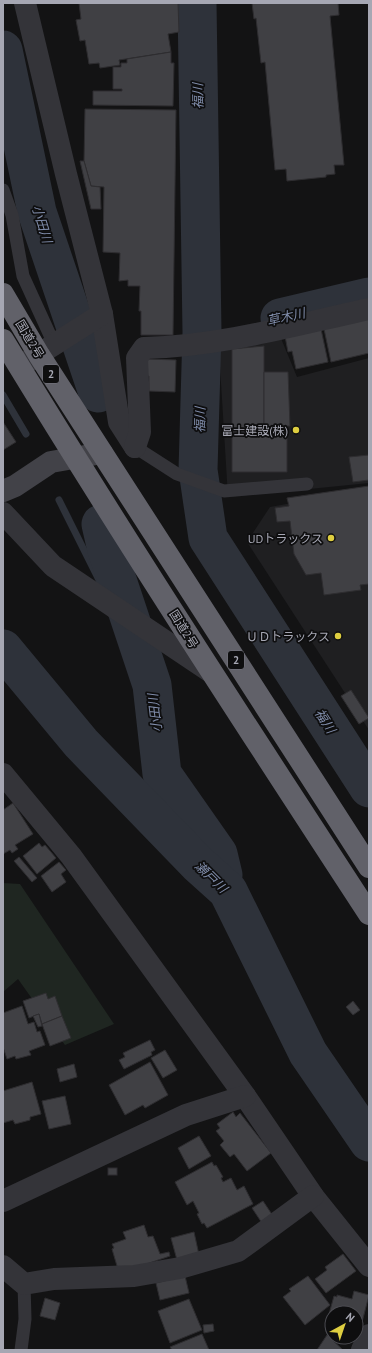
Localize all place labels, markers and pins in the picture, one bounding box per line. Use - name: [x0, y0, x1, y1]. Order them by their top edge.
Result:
- place label: 富士建設(株): [221, 423, 288, 438]
- marker: 富士建設(株): [291, 425, 301, 435]
- place label: UDトラックス: [248, 531, 323, 546]
- marker: UDトラックス: [326, 533, 336, 543]
- place label: ＵＤトラックス: [246, 629, 330, 644]
- marker: ＵＤトラックス: [333, 631, 343, 641]

